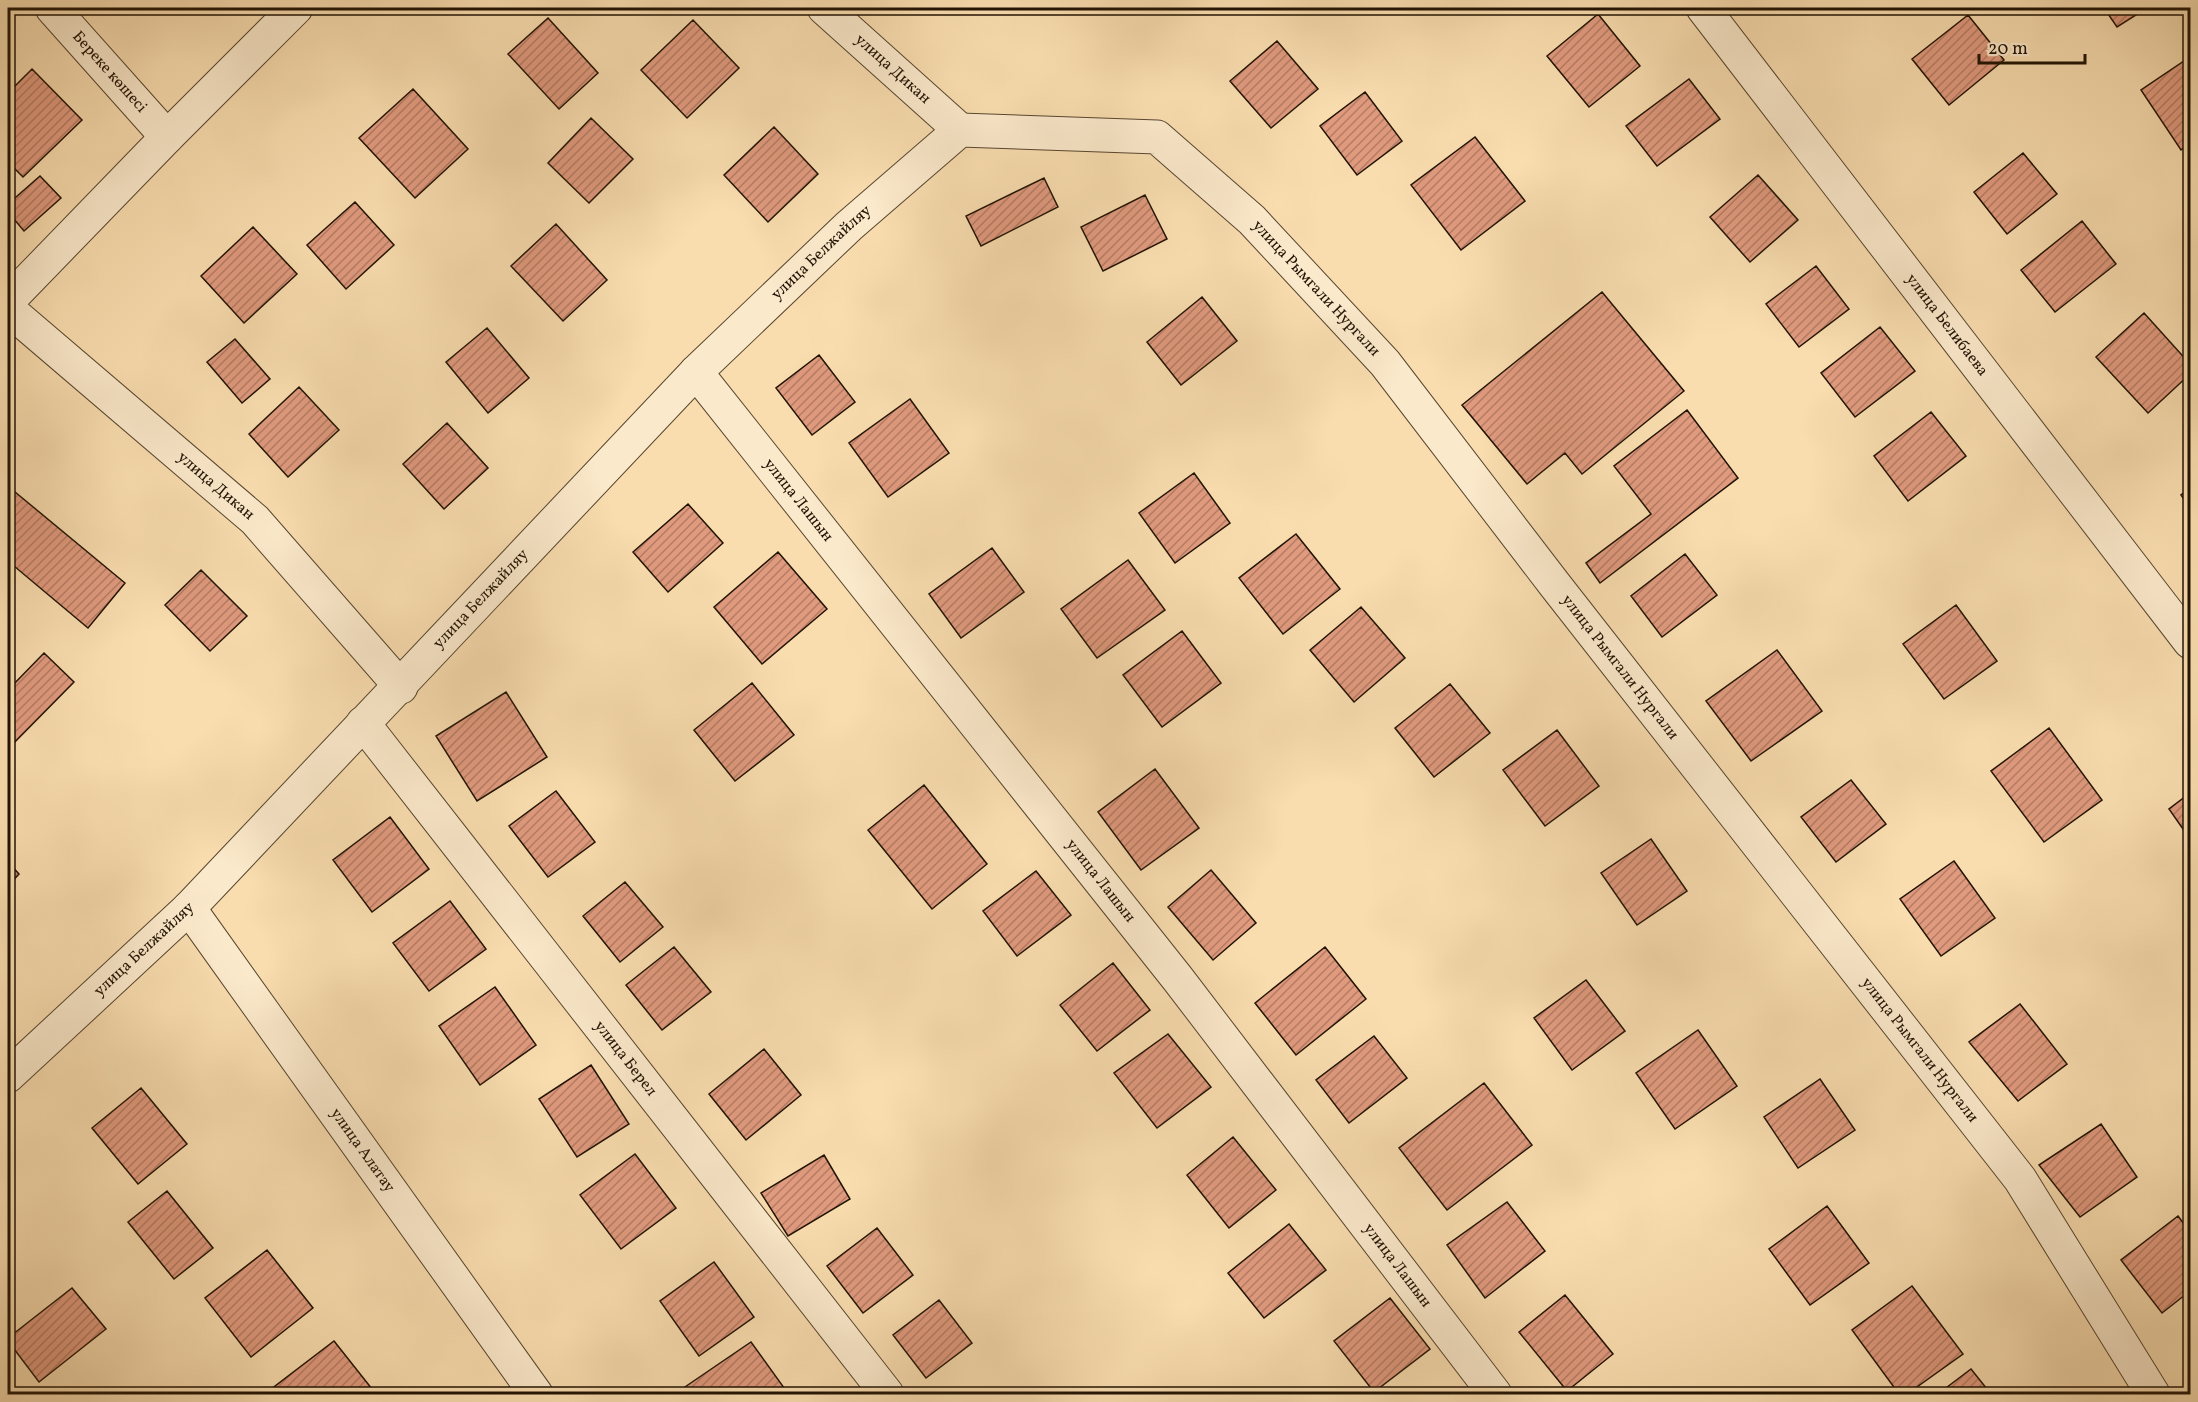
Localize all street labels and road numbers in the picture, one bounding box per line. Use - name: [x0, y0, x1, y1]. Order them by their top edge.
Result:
- street label: Береке көшесі: [67, 26, 152, 118]
- street label: улица Дикан: [850, 29, 936, 110]
- street label: улица Белжайляу: [767, 200, 877, 305]
- street label: улица Рымгали Нургали: [1247, 216, 1385, 362]
- street label: улица Белибаева: [1900, 269, 1993, 381]
- street label: улица Дикан: [172, 447, 259, 526]
- street label: улица Лашын: [758, 454, 838, 547]
- street label: улица Белжайляу: [428, 544, 534, 654]
- street label: улица Рымгали Нургали: [1556, 590, 1684, 745]
- street label: улица Лашын: [1060, 835, 1140, 928]
- street label: улица Белжайляу: [89, 897, 200, 1002]
- street label: улица Рымгали Нургали: [1855, 973, 1983, 1128]
- street label: улица Берел: [589, 1016, 662, 1101]
- street label: улица Алатау: [324, 1104, 400, 1197]
- street label: улица Лашын: [1358, 1219, 1437, 1313]

